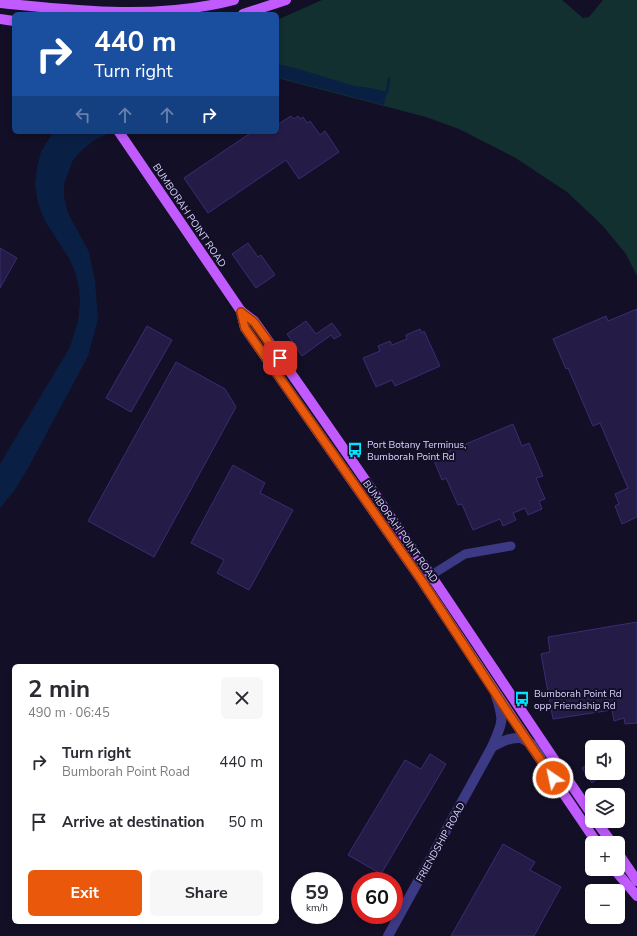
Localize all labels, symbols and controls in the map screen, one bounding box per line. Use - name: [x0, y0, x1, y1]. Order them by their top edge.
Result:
- text: 440 m: [94, 23, 177, 61]
- icon: right: [28, 28, 80, 80]
- text: Turn right: [94, 59, 173, 83]
- icon: left: [72, 104, 94, 126]
- icon: ahead: [114, 104, 136, 126]
- icon: ahead: [156, 104, 178, 126]
- icon: right: [198, 104, 220, 126]
- street label: BUMBORAH POINT ROAD: [149, 161, 229, 270]
- pin: [263, 341, 297, 375]
- icon: arrive: [269, 347, 291, 369]
- place label: Port Botany Terminus, Bumborah Point Rd: [367, 438, 466, 464]
- bus stop icon: Port Botany Terminus, Bumborah Point Rd: [346, 441, 364, 459]
- street label: BUMBORAH POINT ROAD: [359, 477, 441, 586]
- text: 2 min: [28, 673, 90, 705]
- button: close: [221, 677, 263, 719]
- place label: Bumborah Point Rd opp Friendship Rd: [534, 687, 622, 713]
- bus stop icon: Bumborah Point Rd opp Friendship Rd: [513, 690, 531, 708]
- text: 490 m · 06:45: [28, 704, 110, 722]
- map controls: [585, 740, 625, 924]
- button: sound: [585, 740, 625, 780]
- text: Turn right: [62, 743, 131, 763]
- icon: right: [28, 751, 50, 773]
- text: 440 m: [219, 752, 263, 772]
- position arrow: [532, 757, 574, 799]
- text: Bumborah Point Road: [62, 763, 190, 781]
- button: layers: [585, 788, 625, 828]
- street label: FRIENDSHIP ROAD: [413, 800, 469, 885]
- icon: arrive: [28, 811, 50, 833]
- text: Arrive at destination: [62, 812, 205, 832]
- text: 50 m: [228, 812, 263, 832]
- button: +: [585, 836, 625, 876]
- button: Exit: [28, 870, 142, 916]
- button: Share: [150, 870, 263, 916]
- speed limit sign: 60: [351, 872, 403, 924]
- text: 59: [305, 879, 329, 906]
- button: −: [585, 884, 625, 924]
- text: km/h: [306, 901, 328, 915]

